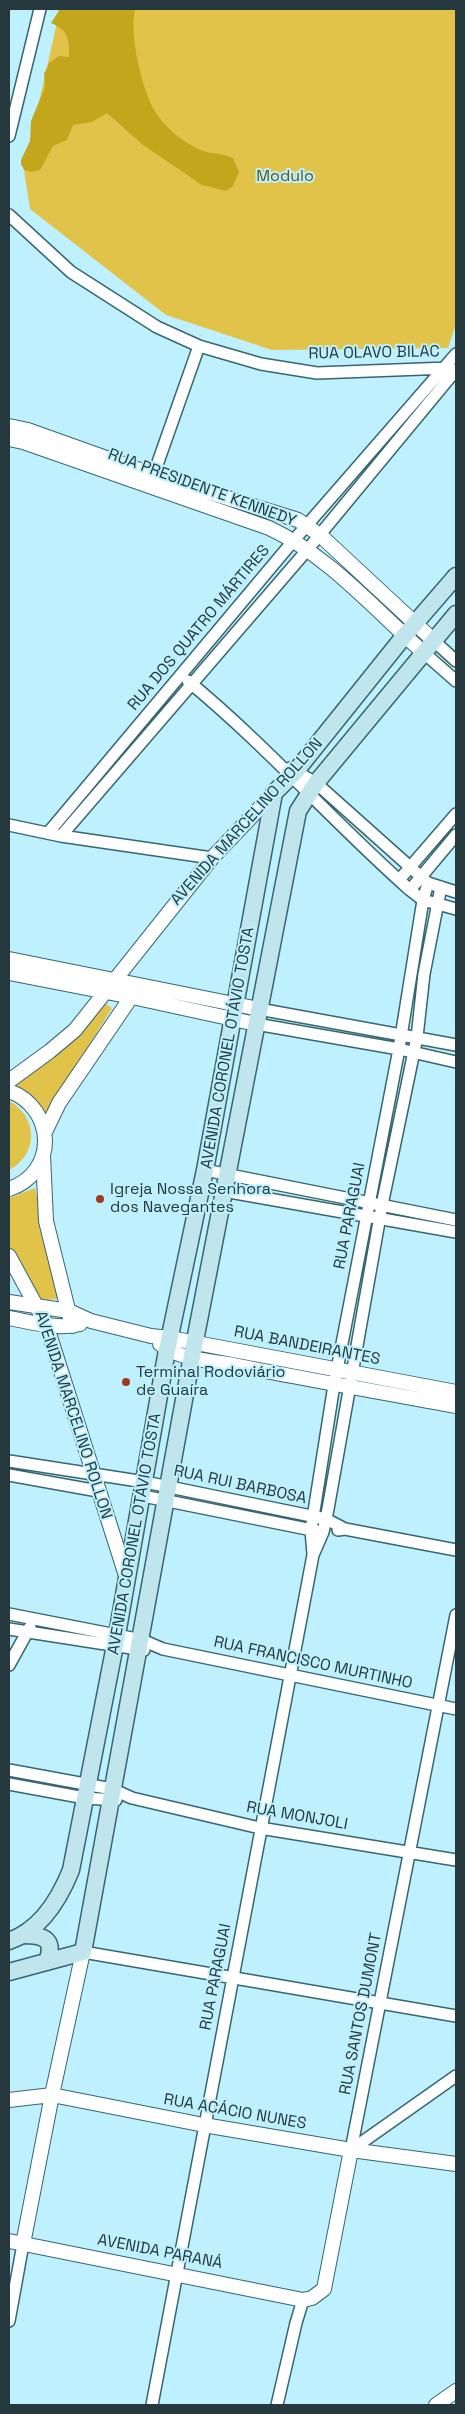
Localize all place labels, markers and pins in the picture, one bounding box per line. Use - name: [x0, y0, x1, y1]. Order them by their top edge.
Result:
- place label: Igreja Nossa Senhora dos Navegantes: [110, 1180, 271, 1218]
- marker: Igreja Nossa Senhora dos Navegantes: [94, 1193, 106, 1205]
- place label: Terminal Rodoviário de Guaíra: [136, 1363, 285, 1401]
- marker: Terminal Rodoviário de Guaíra: [120, 1376, 132, 1388]

